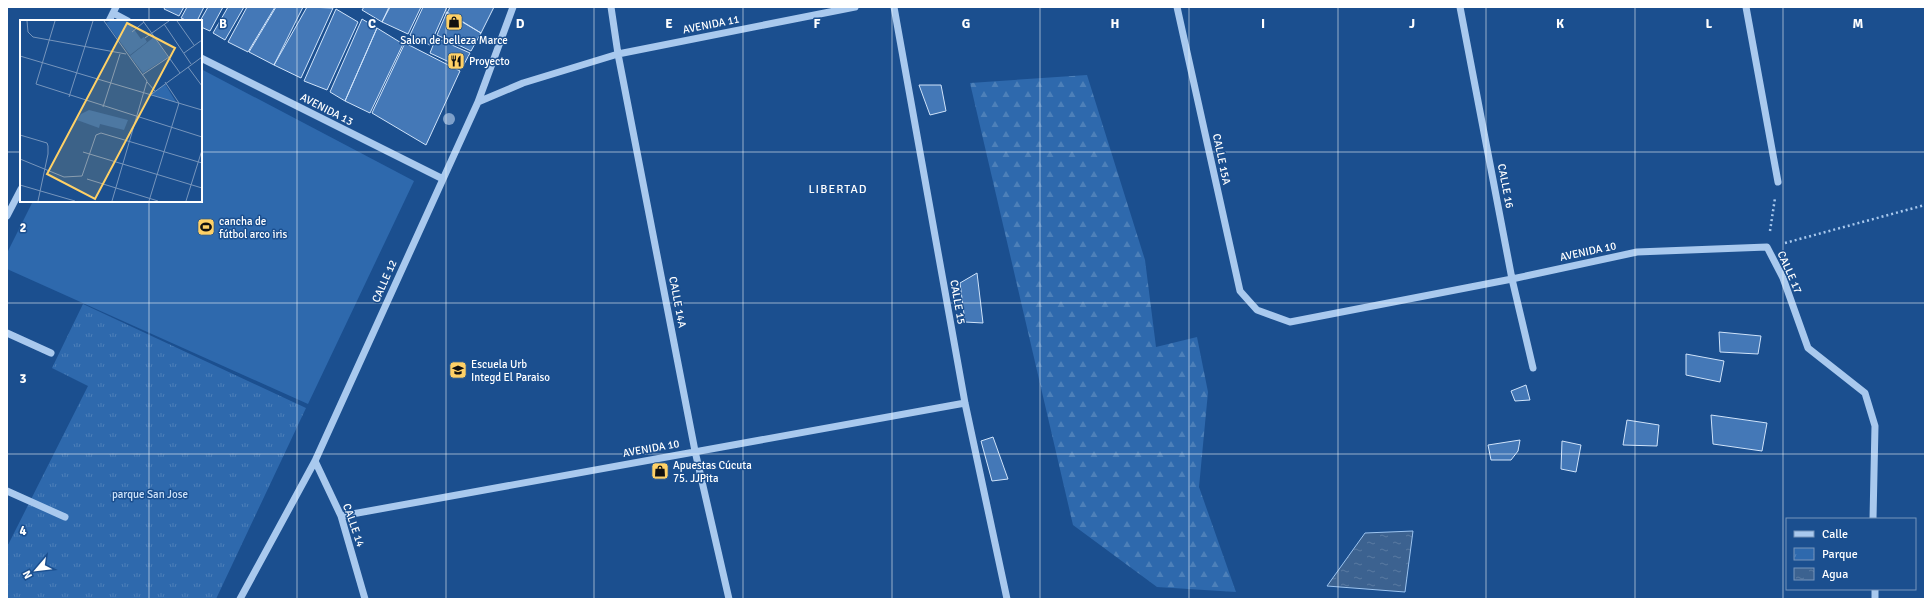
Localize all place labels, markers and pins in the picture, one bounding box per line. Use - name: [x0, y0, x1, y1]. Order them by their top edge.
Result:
- shop icon: Salon de belleza Marce: [444, 12, 464, 32]
- place label: Salon de belleza Marce: [400, 34, 508, 47]
- restaurant icon: Proyecto: [446, 51, 466, 71]
- place label: Proyecto: [469, 55, 510, 68]
- place label: cancha de fútbol arco iris: [219, 215, 288, 241]
- sports icon: cancha de fútbol arco iris: [196, 217, 216, 237]
- place label: Escuela Urb Integd El Paraiso: [471, 358, 550, 384]
- school or university icon: Escuela Urb Integd El Paraiso: [448, 360, 468, 380]
- place label: Apuestas Cúcuta 75. JJPita: [673, 459, 752, 485]
- shop icon: Apuestas Cúcuta 75. JJPita: [650, 461, 670, 481]

